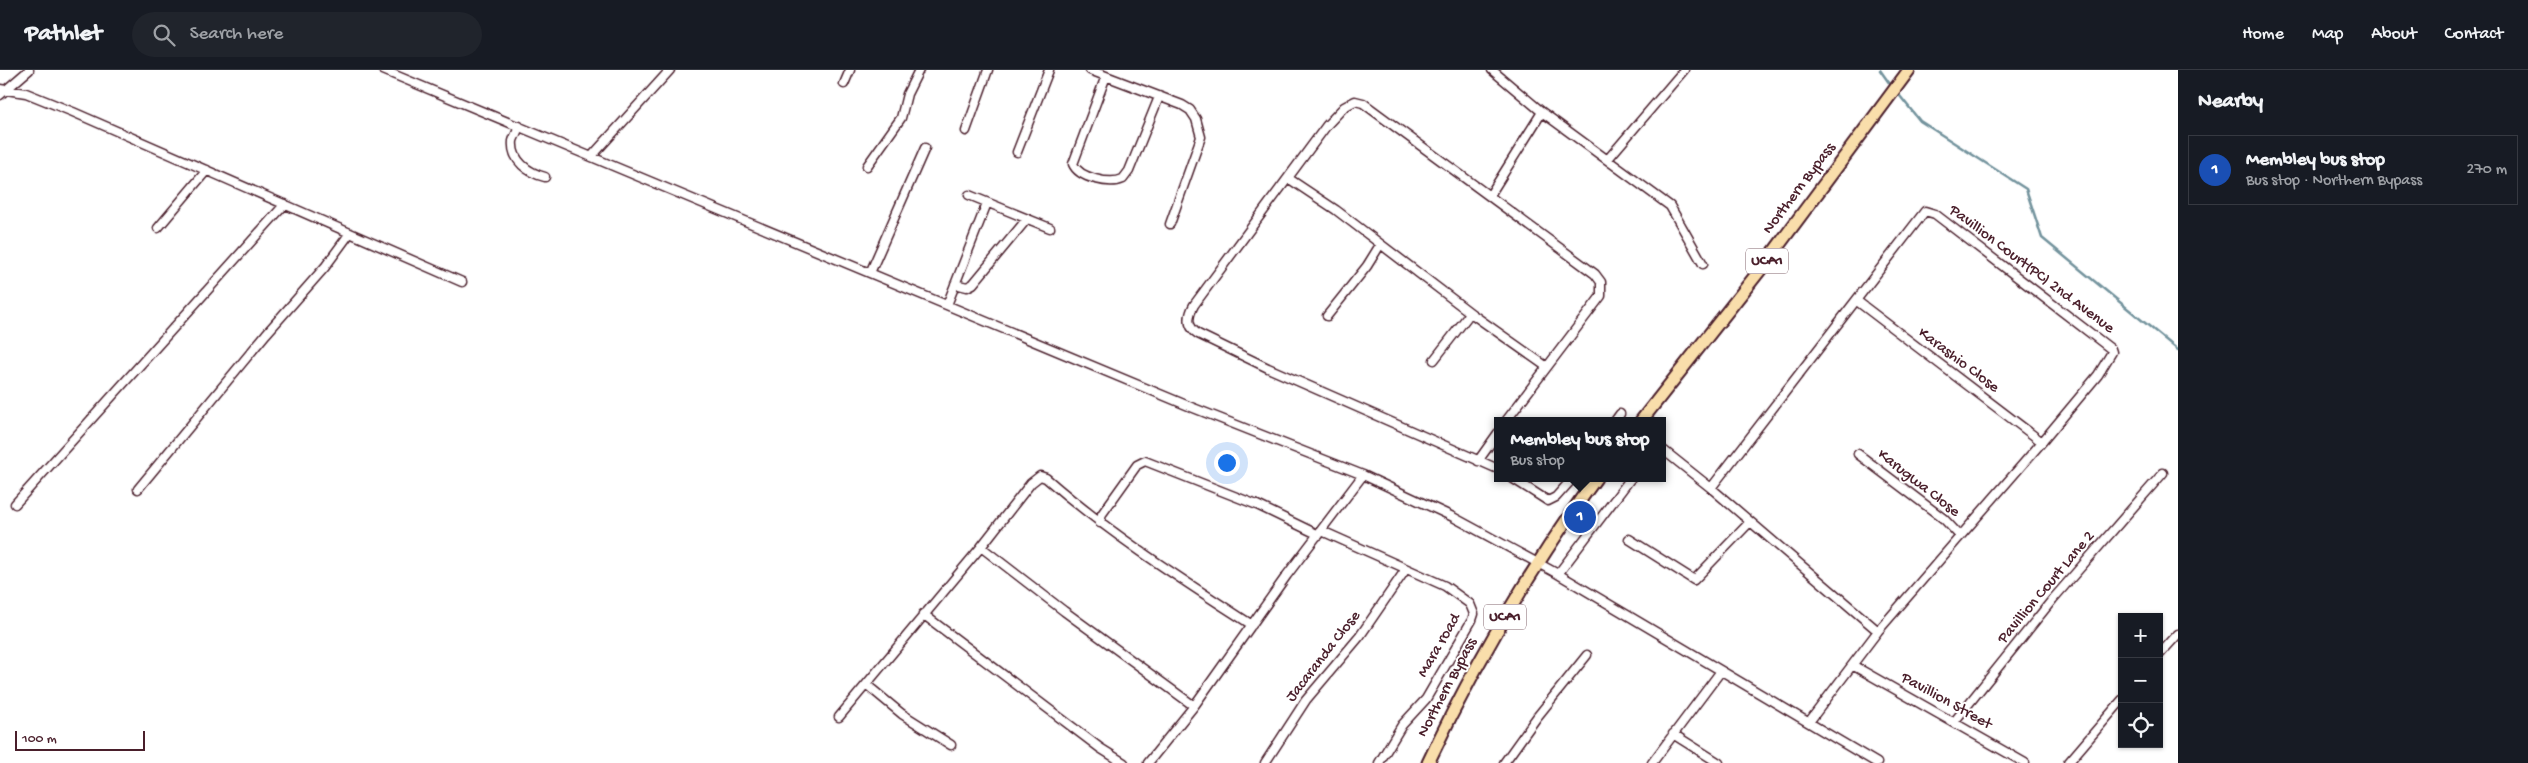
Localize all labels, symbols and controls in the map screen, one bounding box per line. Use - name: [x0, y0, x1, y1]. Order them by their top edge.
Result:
- search box: [132, 12, 482, 57]
- text: Pathlet: [25, 20, 102, 49]
- icon: search: [150, 21, 178, 49]
- text: Search here: [190, 23, 283, 46]
- text: Home: [2242, 24, 2284, 45]
- text: Map: [2312, 24, 2343, 45]
- text: About: [2371, 24, 2417, 45]
- text: Contact: [2445, 24, 2503, 45]
- text: Nearby: [2198, 90, 2263, 115]
- street label: Northern Bypass: [1759, 139, 1841, 238]
- text: Membley bus stop: [2246, 149, 2385, 172]
- text: 1: [2212, 161, 2218, 180]
- text: 270 m: [2467, 161, 2507, 180]
- text: Bus stop · Northern Bypass: [2246, 172, 2422, 191]
- street label: Pavillion Court(PC) 2nd Avenue: [1944, 201, 2118, 339]
- road number: UCA1: [1746, 248, 1788, 274]
- street label: Karashio Close: [1914, 324, 2003, 398]
- popup: [1494, 417, 1666, 482]
- text: Membley bus stop: [1511, 429, 1649, 452]
- street label: Karugwa Close: [1873, 446, 1964, 523]
- your location: [1214, 450, 1240, 476]
- text: Bus stop: [1511, 452, 1565, 471]
- pin: 1: [1564, 498, 1596, 536]
- street label: Pavillion Court Lane 2: [1994, 528, 2100, 649]
- road number: UCA1: [1484, 604, 1526, 630]
- street label: Jacaranda Close: [1282, 607, 1366, 706]
- street label: Mara road: [1414, 609, 1467, 681]
- map controls: [2118, 613, 2163, 748]
- button: +: [2118, 613, 2163, 658]
- street label: Northern Bypass: [1414, 634, 1483, 741]
- button: −: [2118, 658, 2163, 703]
- street label: Pavillion Street: [1896, 669, 1996, 736]
- button: locate: [2118, 703, 2163, 748]
- scale bar: [15, 728, 145, 751]
- text: 100 m: [22, 731, 57, 748]

